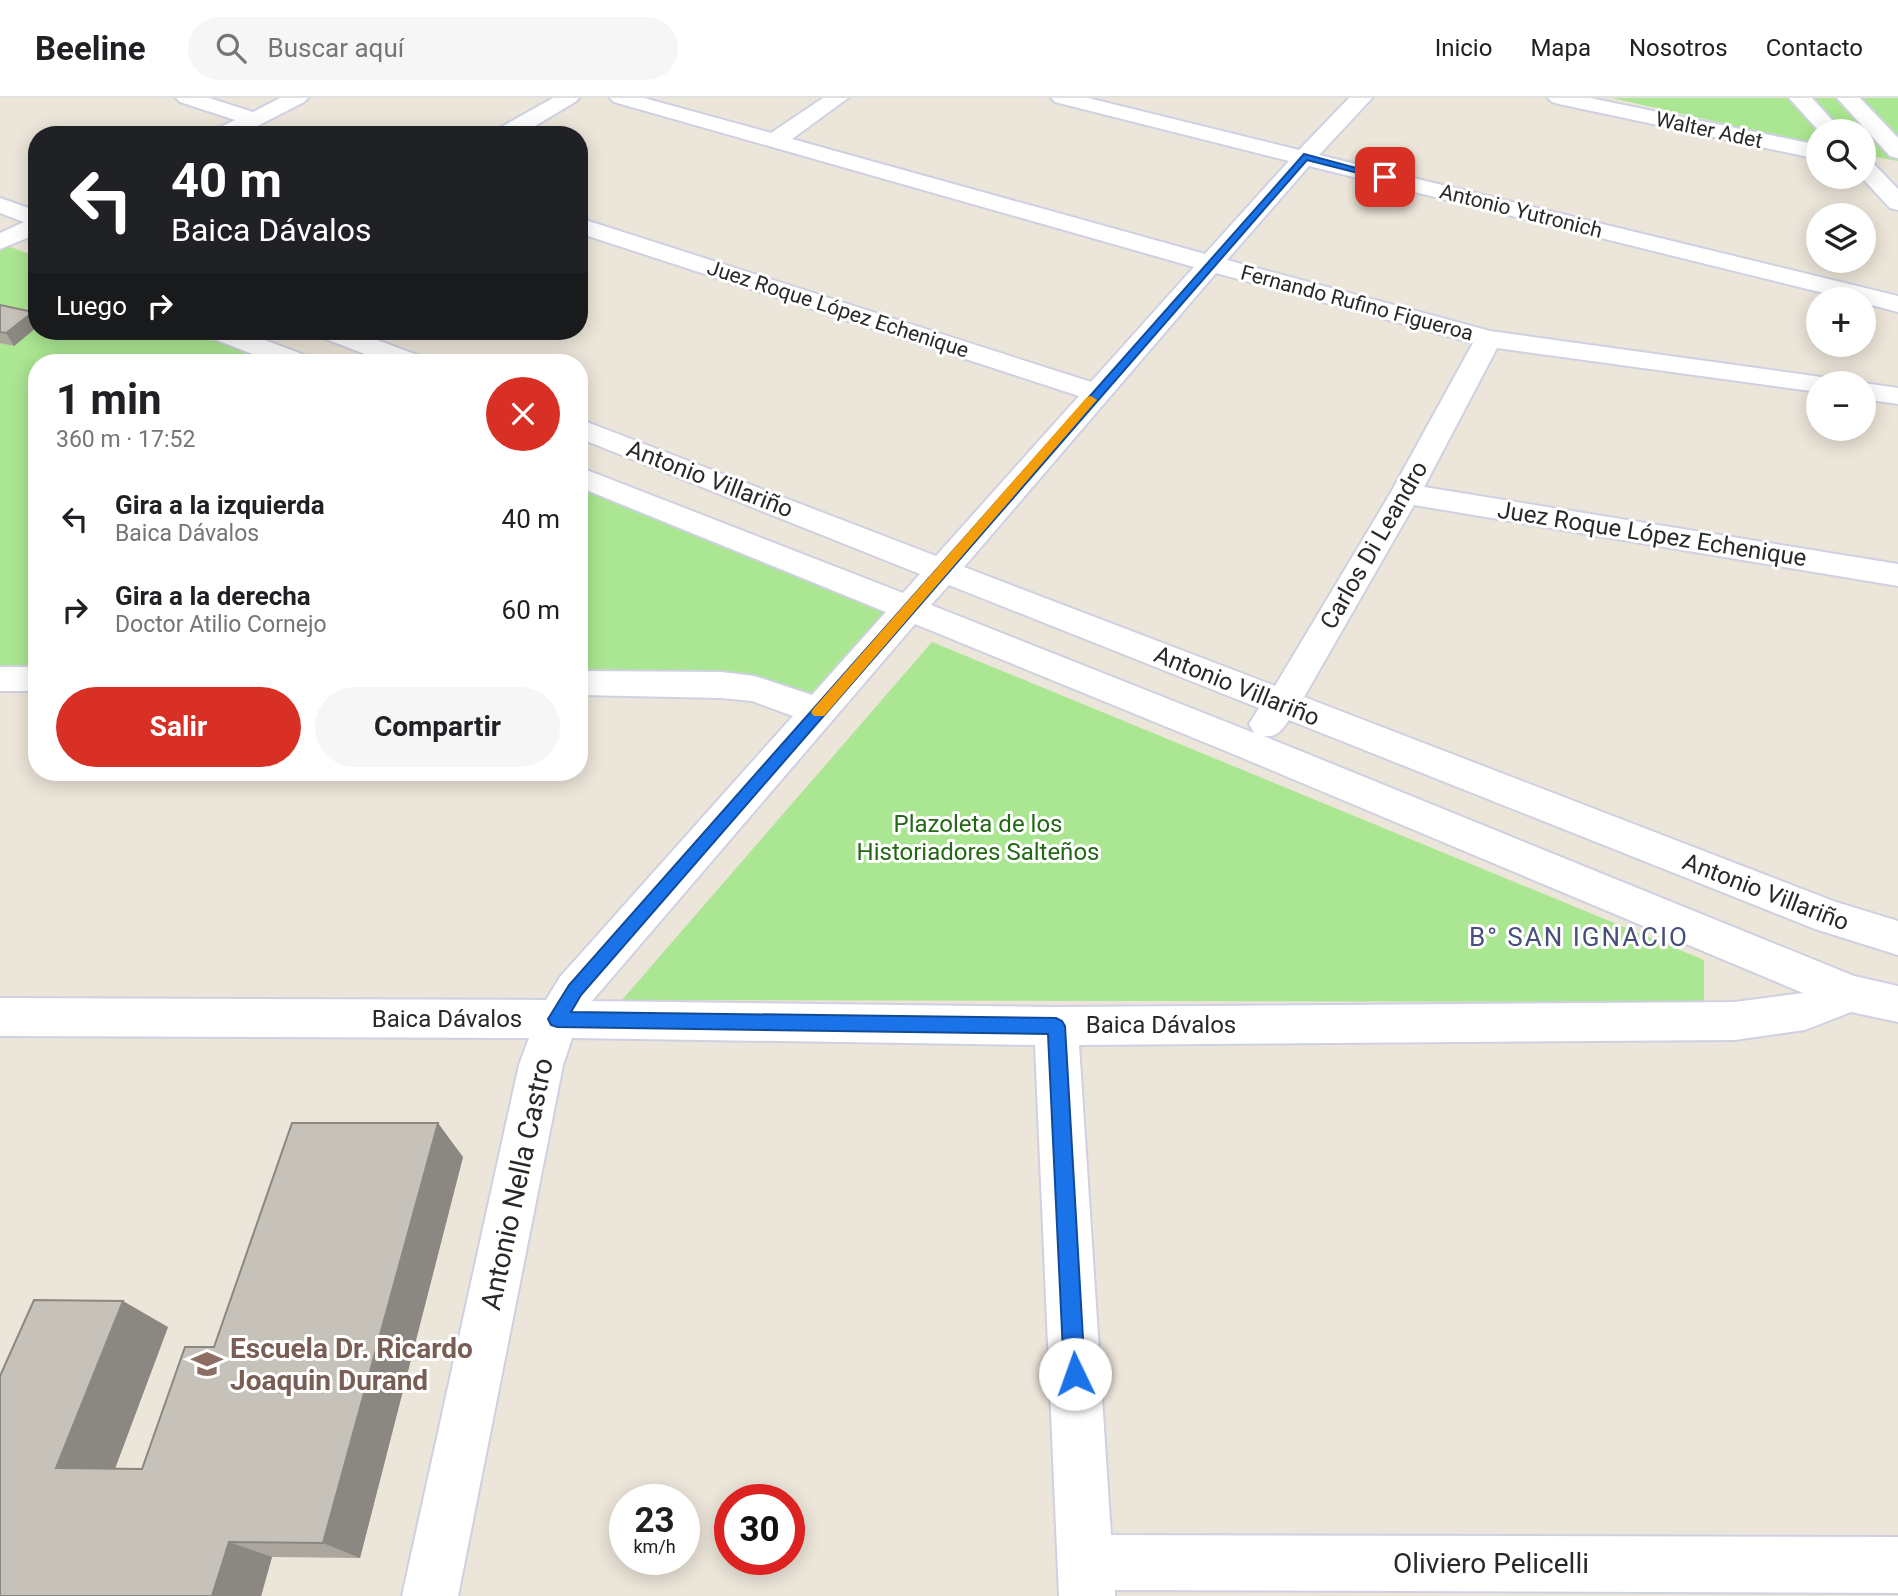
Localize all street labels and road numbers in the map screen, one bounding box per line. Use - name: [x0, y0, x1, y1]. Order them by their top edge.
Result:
- street label: Walter Adet: [1653, 107, 1765, 153]
- street label: Antonio Yutronich: [1437, 179, 1605, 243]
- street label: Juez Roque López Echenique: [704, 255, 972, 363]
- street label: Fernando Rufino Figueroa: [1238, 260, 1476, 346]
- street label: Antonio Villariño: [623, 434, 797, 524]
- street label: Carlos Di Leandro: [1315, 456, 1433, 634]
- street label: Juez Roque López Echenique: [1496, 496, 1808, 572]
- street label: Antonio Villariño: [1150, 640, 1324, 732]
- street label: Antonio Villariño: [1679, 847, 1853, 937]
- street label: Baica Dávalos: [372, 1005, 522, 1033]
- street label: Baica Dávalos: [1086, 1011, 1236, 1039]
- street label: Antonio Nella Castro: [474, 1055, 560, 1313]
- street label: Oliviero Pelicelli: [1393, 1547, 1589, 1580]

